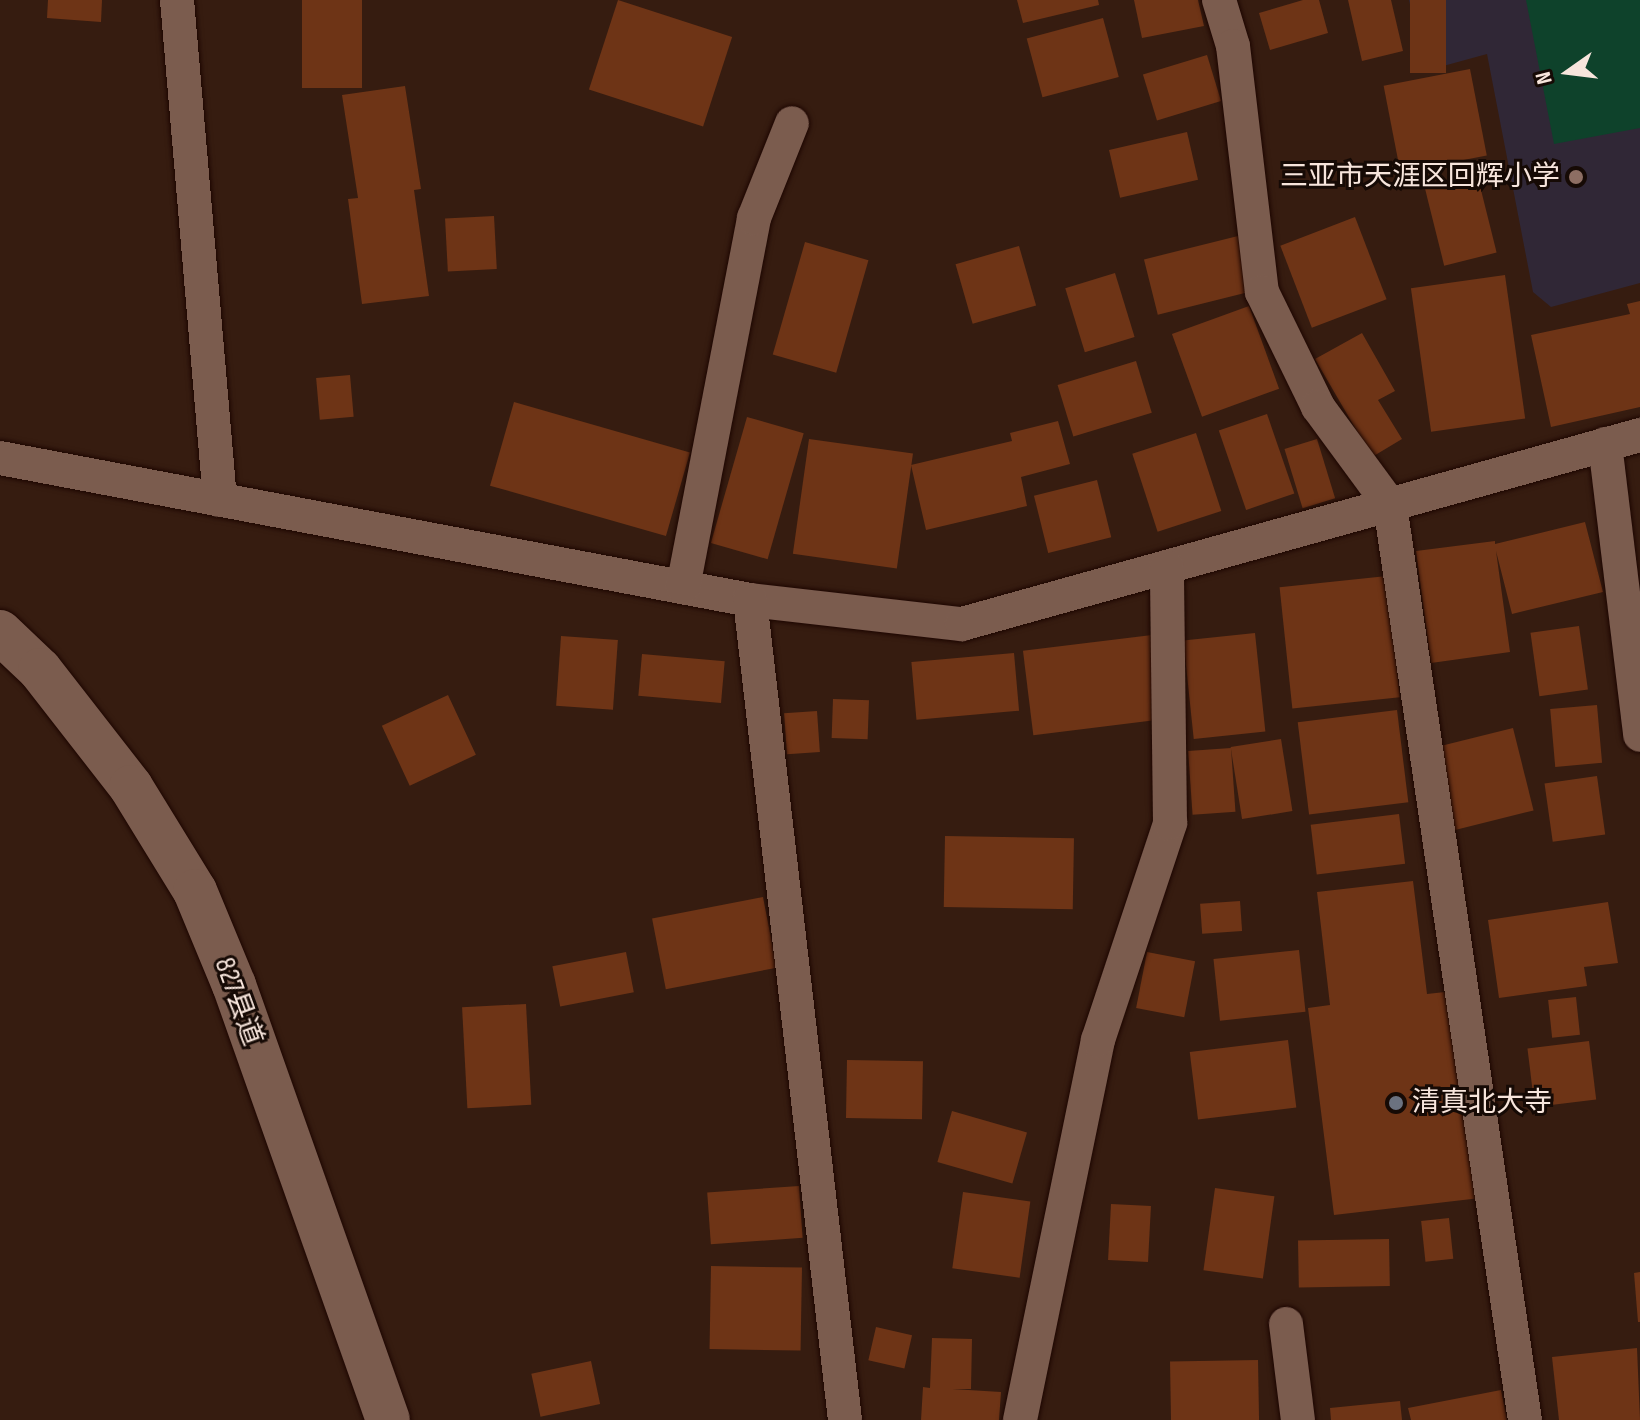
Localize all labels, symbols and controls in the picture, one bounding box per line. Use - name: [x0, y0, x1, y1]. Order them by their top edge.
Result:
- north arrow: [1528, 32, 1608, 112]
- text: N: [1530, 69, 1559, 87]
- place label: 三亚市天涯区回辉小学: [1280, 160, 1560, 194]
- marker: 三亚市天涯区回辉小学: [1567, 168, 1585, 186]
- street label: 827县道: [207, 953, 269, 1051]
- place label: 清真北大寺: [1412, 1086, 1552, 1120]
- marker: 清真北大寺: [1387, 1094, 1405, 1112]

